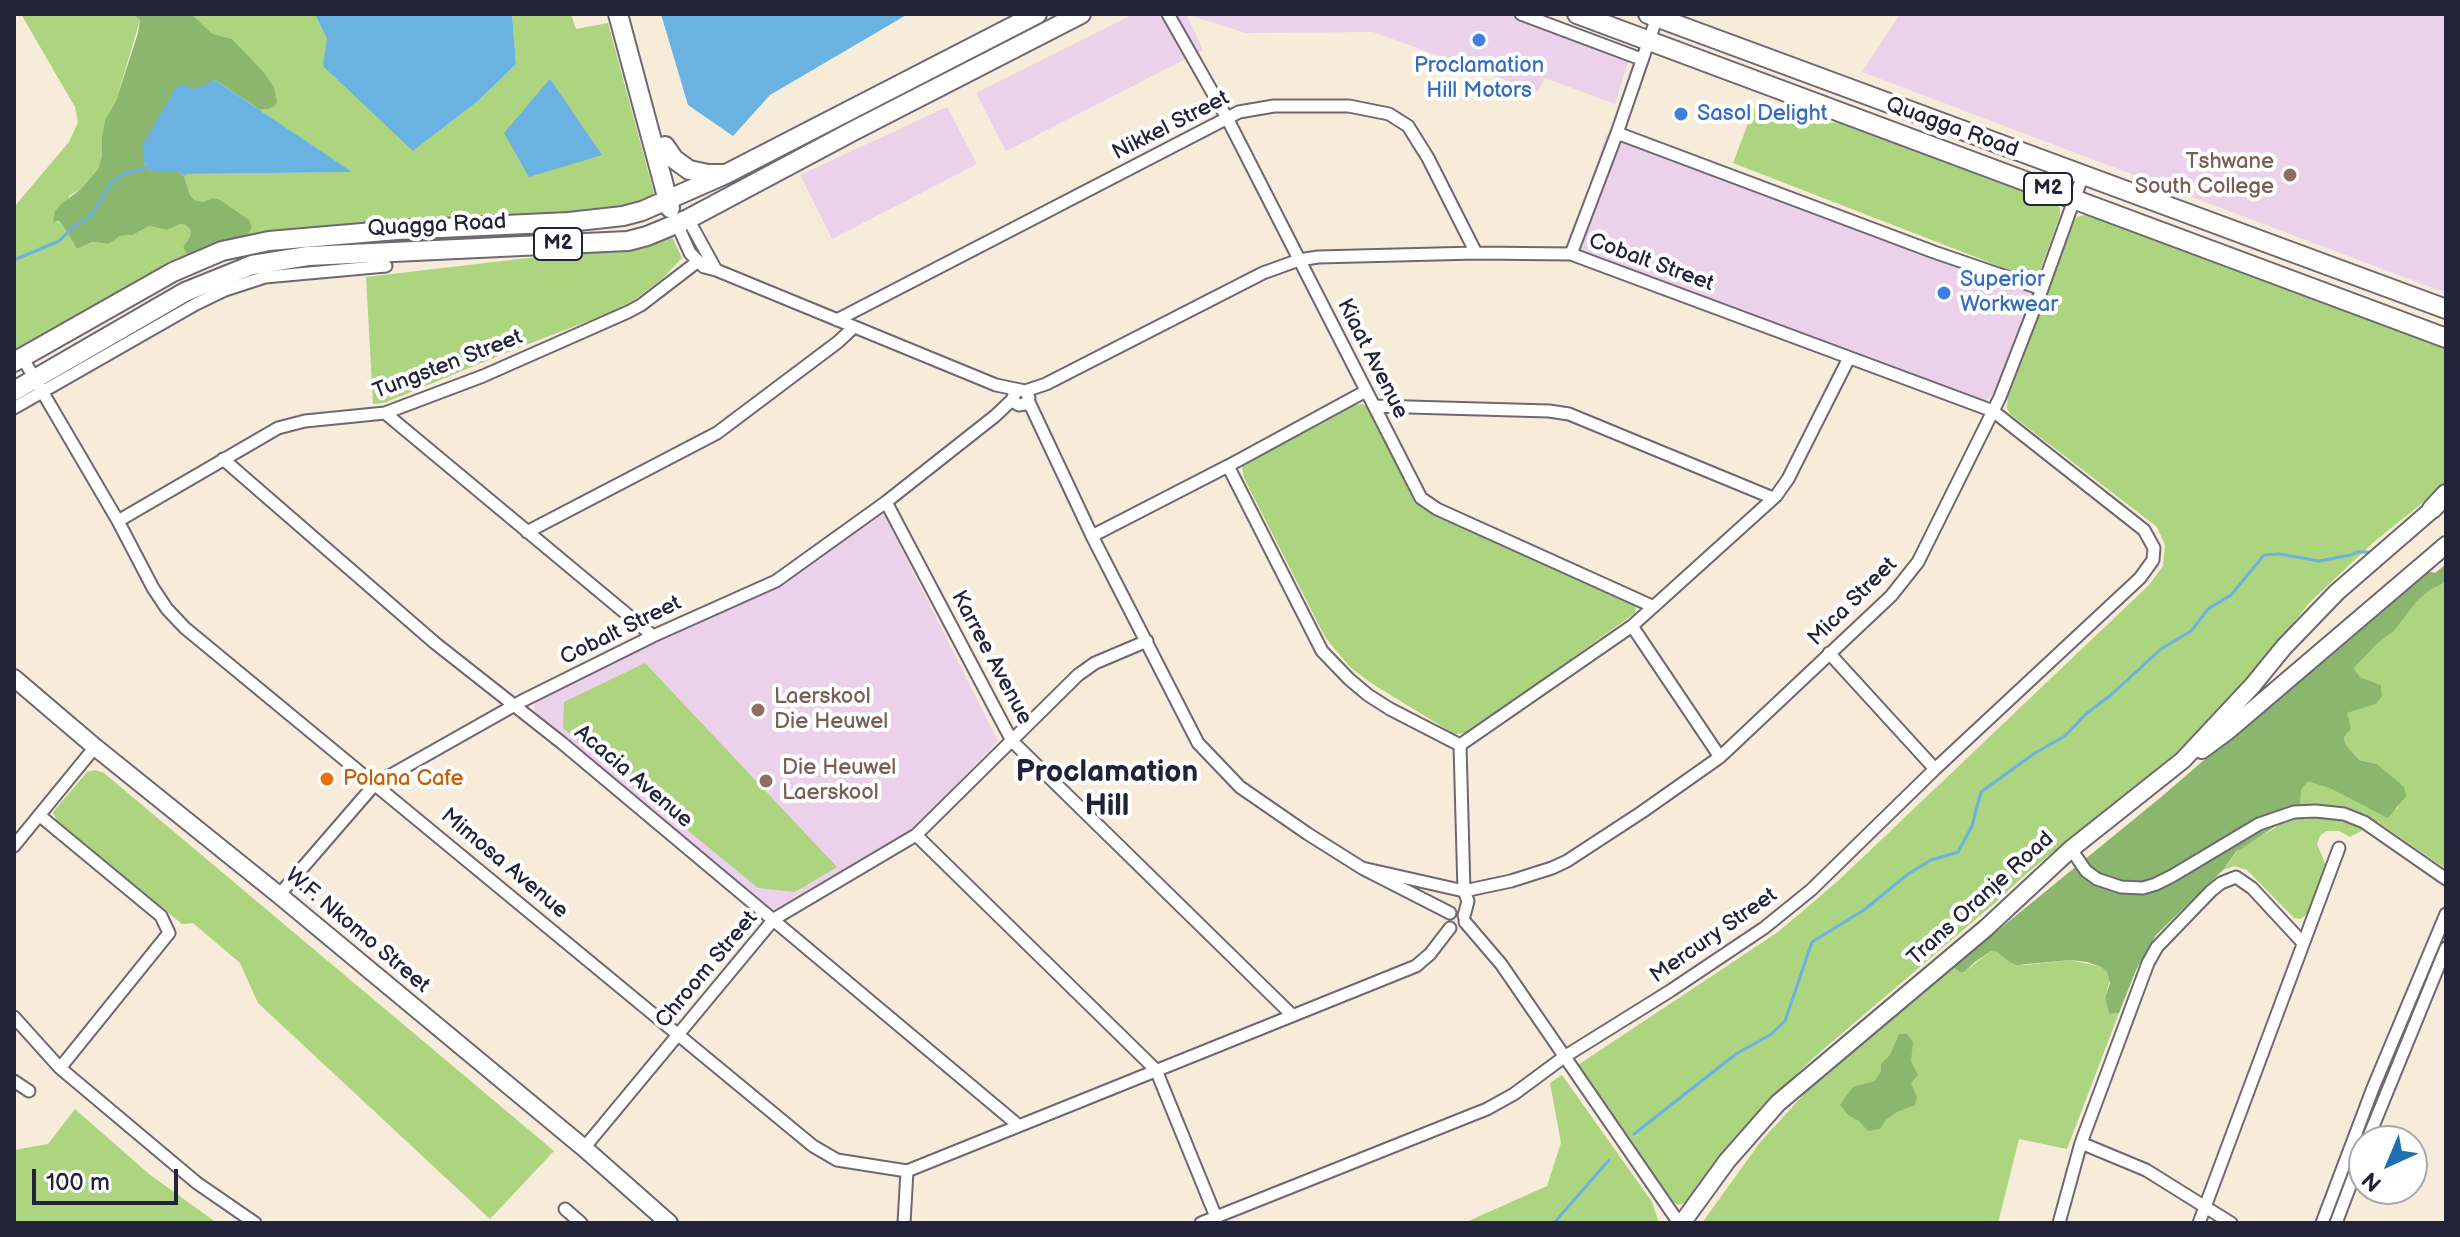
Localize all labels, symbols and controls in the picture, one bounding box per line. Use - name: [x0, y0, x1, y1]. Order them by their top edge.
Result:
- marker: Proclamation Hill Motors: [1470, 31, 1488, 49]
- place label: Proclamation Hill Motors: [1414, 53, 1544, 104]
- street label: Nikkel Street: [1108, 85, 1234, 167]
- street label: Quagga Road: [1882, 92, 2022, 164]
- place label: Sasol Delight: [1697, 101, 1827, 127]
- marker: Sasol Delight: [1672, 105, 1690, 123]
- place label: Tshwane South College: [2135, 149, 2274, 200]
- marker: Tshwane South College: [2281, 166, 2299, 184]
- road number: M2: [2024, 173, 2072, 205]
- street label: Quagga Road: [367, 209, 507, 243]
- road number: M2: [534, 228, 582, 260]
- street label: Cobalt Street: [1585, 228, 1717, 298]
- place label: Superior Workwear: [1960, 267, 2058, 318]
- marker: Superior Workwear: [1935, 284, 1953, 302]
- street label: Kiaat Avenue: [1331, 295, 1413, 423]
- street label: Tungsten Street: [370, 324, 526, 406]
- street label: Mica Street: [1803, 552, 1903, 652]
- street label: Karree Avenue: [945, 587, 1037, 729]
- street label: Cobalt Street: [556, 590, 686, 672]
- place label: Laerskool Die Heuwel: [774, 684, 888, 736]
- marker: Laerskool Die Heuwel: [749, 701, 767, 719]
- street label: Acacia Avenue: [569, 720, 697, 834]
- place label: Die Heuwel Laerskool: [782, 755, 896, 806]
- district label: Proclamation Hill: [1016, 755, 1198, 826]
- place label: Polana Cafe: [343, 766, 464, 792]
- marker: Polana Cafe: [318, 770, 336, 788]
- marker: Die Heuwel Laerskool: [757, 772, 775, 790]
- street label: Mimosa Avenue: [435, 803, 573, 925]
- street label: Trans Oranje Road: [1902, 826, 2060, 972]
- street label: W.F. Nkomo Street: [279, 863, 435, 999]
- street label: Mercury Street: [1645, 883, 1783, 989]
- street label: Chroom Street: [650, 906, 764, 1034]
- north arrow: [2348, 1125, 2428, 1205]
- scale bar: [36, 1153, 182, 1203]
- text: N: [2357, 1166, 2388, 1197]
- text: 100 m: [46, 1168, 110, 1197]

